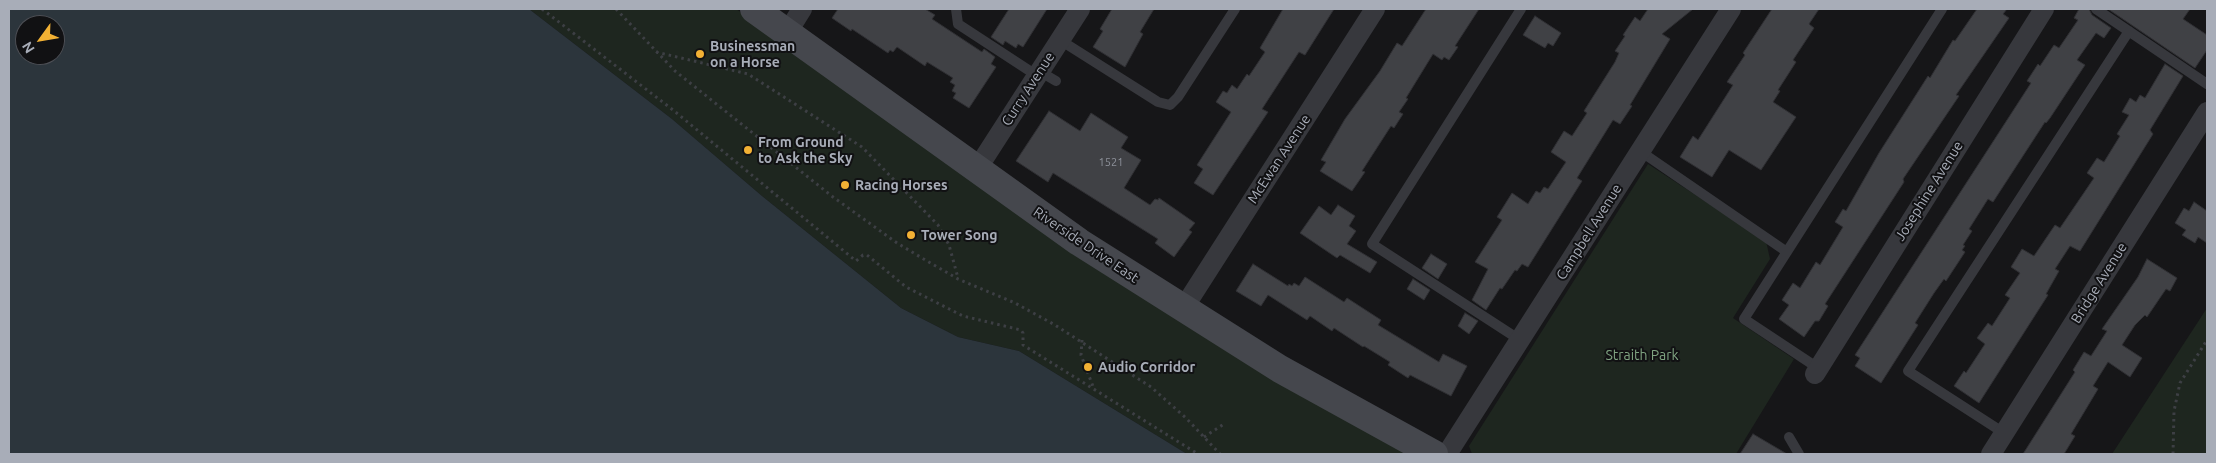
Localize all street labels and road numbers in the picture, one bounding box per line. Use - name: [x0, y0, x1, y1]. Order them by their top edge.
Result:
- street label: Curry Avenue: [998, 49, 1058, 129]
- street label: McEwan Avenue: [1244, 111, 1314, 207]
- street label: Josephine Avenue: [1892, 138, 1966, 244]
- street label: Campbell Avenue: [1553, 181, 1625, 283]
- street label: Riverside Drive East: [1030, 204, 1142, 286]
- street label: Bridge Avenue: [2068, 240, 2130, 326]

